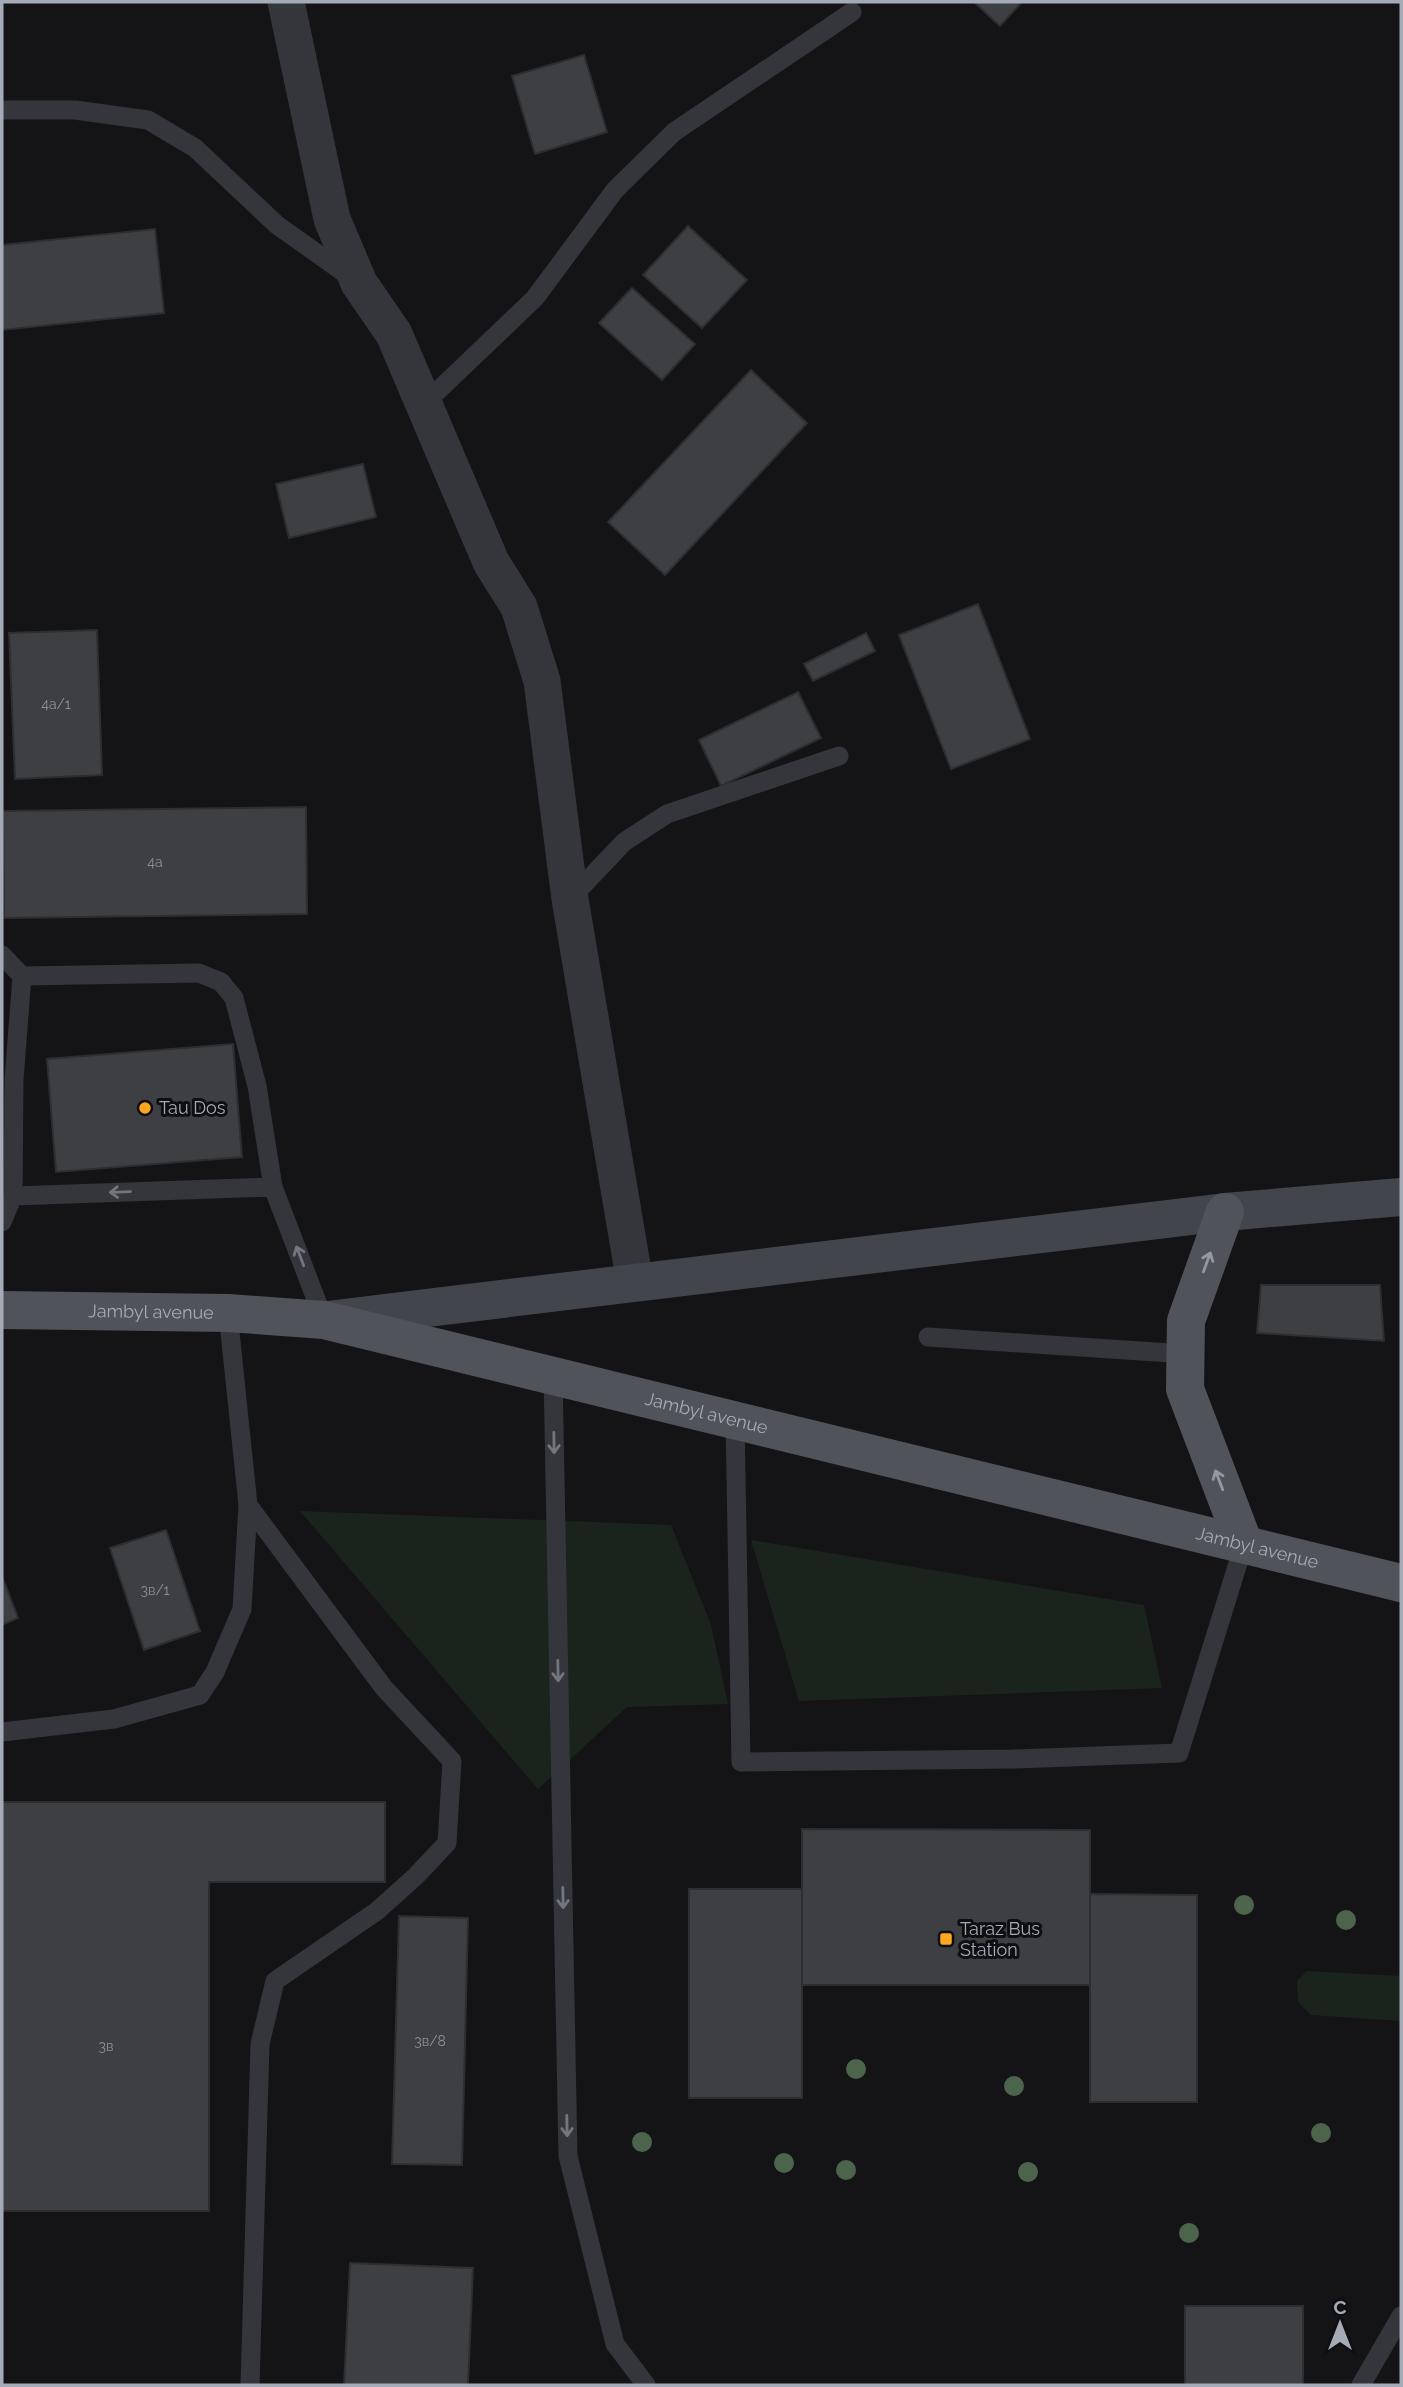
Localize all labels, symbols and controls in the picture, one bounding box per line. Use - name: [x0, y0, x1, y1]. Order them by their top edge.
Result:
- house number: 4а/1: [41, 696, 71, 712]
- house number: 4а: [147, 854, 163, 870]
- place label: Tau Dos: [159, 1097, 226, 1118]
- marker: Tau Dos: [137, 1100, 153, 1116]
- one-way arrow: [109, 1186, 132, 1199]
- one-way arrow: [293, 1246, 305, 1268]
- one-way arrow: [1202, 1252, 1214, 1274]
- street label: Jambyl avenue: [88, 1300, 214, 1323]
- street label: Jambyl avenue: [643, 1388, 770, 1438]
- one-way arrow: [547, 1431, 561, 1454]
- one-way arrow: [1212, 1470, 1225, 1491]
- street label: Jambyl avenue: [1194, 1522, 1321, 1573]
- house number: 3в/1: [140, 1582, 170, 1598]
- one-way arrow: [552, 1659, 565, 1682]
- one-way arrow: [556, 1886, 569, 1909]
- place label: Taraz Bus Station: [960, 1918, 1040, 1960]
- marker: Taraz Bus Station: [938, 1931, 954, 1947]
- house number: 3в/8: [414, 2033, 446, 2049]
- house number: 3в: [99, 2038, 113, 2054]
- one-way arrow: [560, 2114, 574, 2137]
- north arrow: [1305, 2289, 1375, 2359]
- text: С: [1333, 2296, 1347, 2318]

